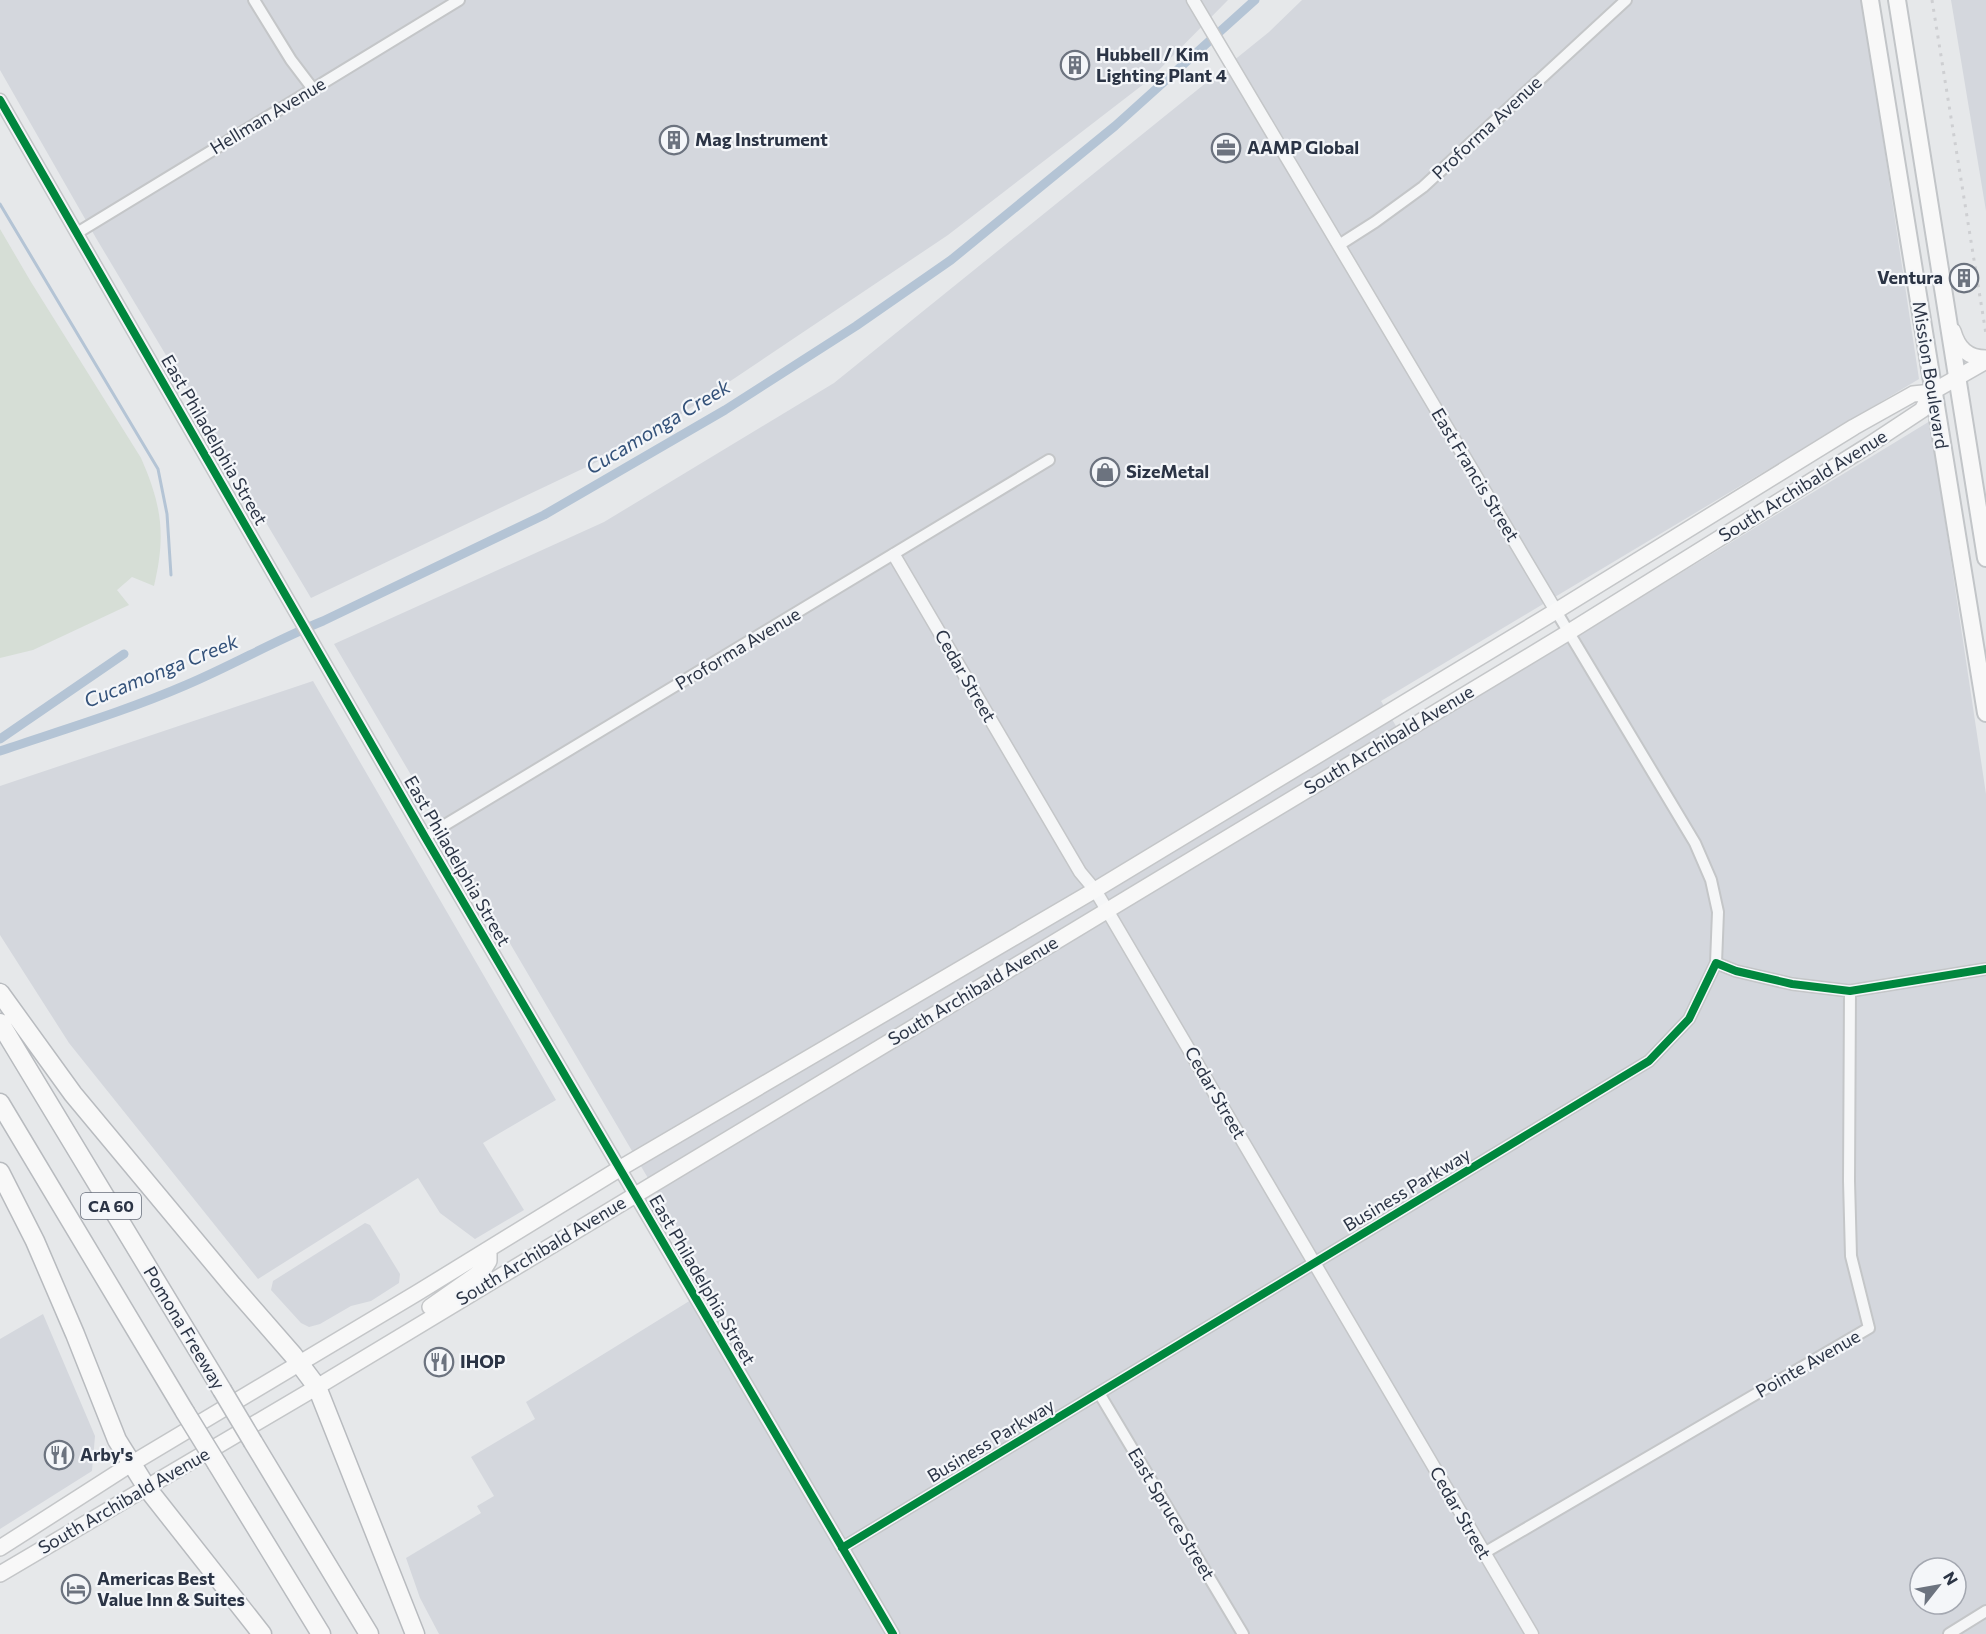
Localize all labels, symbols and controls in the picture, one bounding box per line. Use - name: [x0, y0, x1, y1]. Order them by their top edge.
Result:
- place label: Hubbell / Kim Lighting Plant 4: [1096, 43, 1227, 86]
- building icon: Hubbell / Kim Lighting Plant 4: [1059, 49, 1091, 81]
- street label: Proforma Avenue: [1427, 71, 1546, 184]
- street label: Hellman Avenue: [206, 72, 329, 158]
- building icon: Mag Instrument: [658, 124, 690, 156]
- place label: Mag Instrument: [695, 128, 828, 150]
- office icon: AAMP Global: [1210, 132, 1242, 164]
- place label: AAMP Global: [1247, 136, 1359, 158]
- building icon: Ventura: [1948, 262, 1980, 294]
- place label: Ventura: [1877, 266, 1943, 288]
- street label: Mission Boulevard: [1908, 299, 1954, 450]
- street label: East Philadelphia Street: [157, 350, 273, 529]
- water label: Cucamonga Creek: [581, 373, 735, 479]
- street label: East Francis Street: [1427, 404, 1524, 545]
- street label: South Archibald Avenue: [1714, 424, 1891, 546]
- shop icon: SizeMetal: [1089, 456, 1121, 488]
- place label: SizeMetal: [1126, 460, 1209, 482]
- street label: Proforma Avenue: [671, 602, 804, 694]
- street label: Cedar Street: [931, 625, 1001, 726]
- water label: Cucamonga Creek: [80, 628, 242, 712]
- street label: South Archibald Avenue: [1300, 680, 1477, 799]
- street label: East Philadelphia Street: [400, 771, 516, 950]
- street label: South Archibald Avenue: [884, 931, 1061, 1050]
- street label: Cedar Street: [1181, 1042, 1251, 1143]
- street label: Business Parkway: [1339, 1142, 1474, 1236]
- street label: East Philadelphia Street: [645, 1190, 761, 1369]
- street label: South Archibald Avenue: [452, 1191, 629, 1310]
- road number: CA 60: [81, 1193, 141, 1219]
- street label: Pomona Freeway: [139, 1262, 230, 1393]
- street label: Pointe Avenue: [1751, 1324, 1864, 1402]
- restaurant icon: IHOP: [423, 1346, 455, 1378]
- place label: IHOP: [460, 1350, 506, 1372]
- street label: Business Parkway: [923, 1393, 1058, 1487]
- restaurant icon: Arby's: [43, 1439, 75, 1471]
- street label: South Archibald Avenue: [34, 1442, 213, 1558]
- place label: Arby's: [80, 1443, 133, 1465]
- street label: East Spruce Street: [1124, 1443, 1220, 1584]
- street label: Cedar Street: [1426, 1462, 1496, 1563]
- north arrow: [1908, 1556, 1968, 1616]
- place label: Americas Best Value Inn & Suites: [97, 1567, 245, 1610]
- text: N: [1940, 1568, 1963, 1588]
- hotel icon: Americas Best Value Inn & Suites: [60, 1573, 92, 1605]

